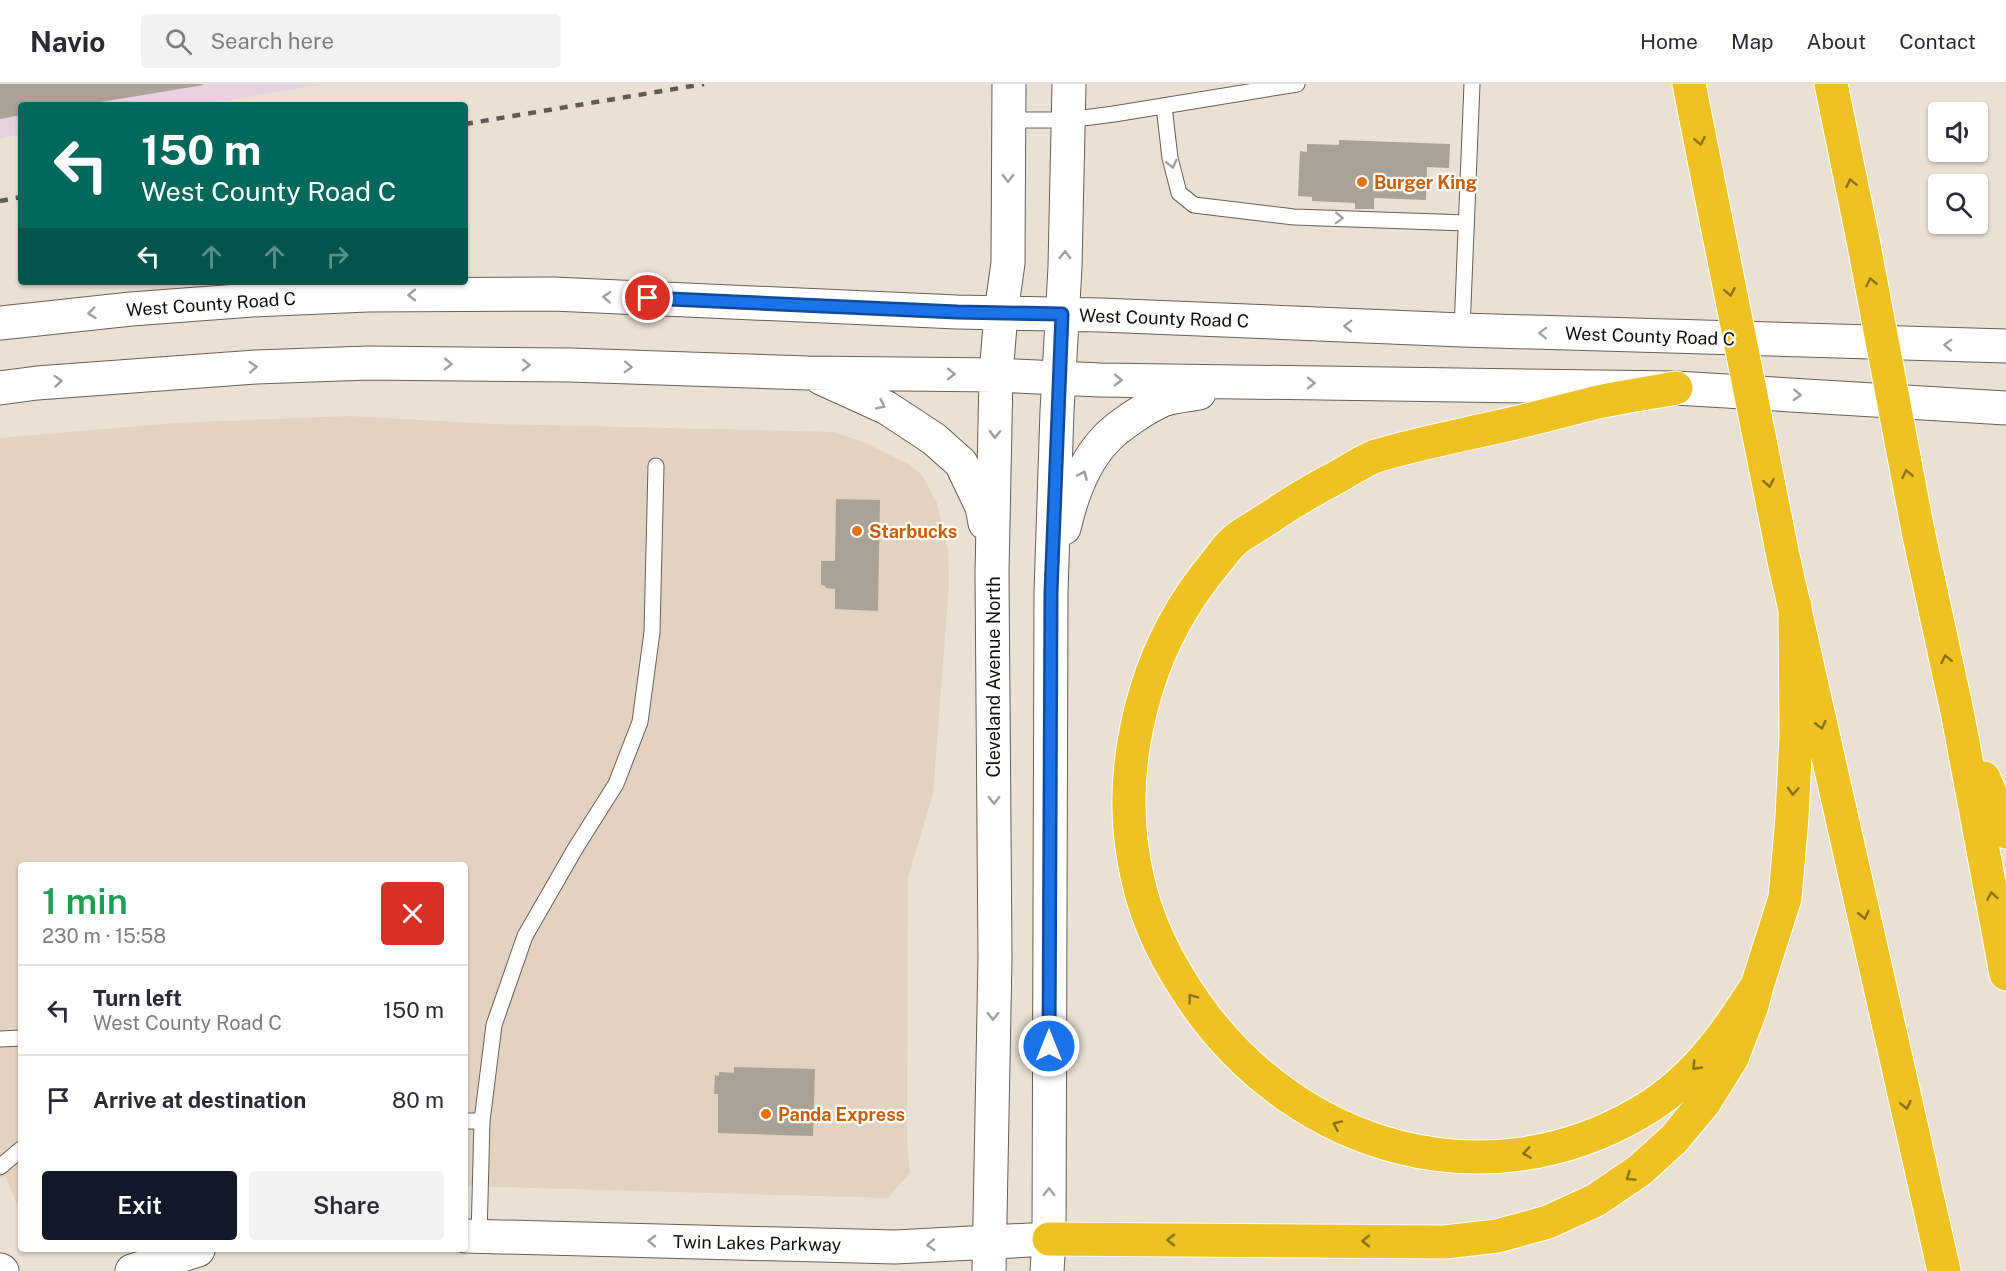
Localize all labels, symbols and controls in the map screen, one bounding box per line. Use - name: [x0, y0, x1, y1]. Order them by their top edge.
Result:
- search box: [141, 14, 561, 68]
- text: Navio: [30, 25, 105, 58]
- icon: search: [162, 25, 195, 58]
- text: Search here: [210, 28, 334, 54]
- text: Home: [1640, 29, 1698, 54]
- text: Map: [1731, 29, 1774, 54]
- text: About: [1807, 29, 1866, 54]
- text: Contact: [1899, 29, 1976, 54]
- map controls: [1928, 102, 1988, 234]
- button: sound: [1928, 102, 1988, 162]
- text: 150 m: [141, 125, 261, 174]
- icon: left: [42, 126, 120, 204]
- one-way arrow: [1693, 136, 1706, 146]
- one-way arrow: [1164, 159, 1177, 169]
- place label: Burger King: [1374, 172, 1477, 193]
- one-way arrow: [1002, 174, 1015, 183]
- button: search: [1928, 174, 1988, 234]
- text: West County Road C: [141, 175, 396, 207]
- marker: Burger King: [1355, 175, 1369, 189]
- one-way arrow: [1846, 178, 1859, 188]
- one-way arrow: [1334, 212, 1343, 225]
- icon: left: [132, 240, 165, 273]
- icon: ahead: [195, 240, 228, 273]
- icon: ahead: [258, 240, 291, 273]
- icon: right: [321, 240, 354, 273]
- one-way arrow: [1059, 251, 1072, 260]
- pin: [622, 272, 673, 323]
- one-way arrow: [1865, 277, 1878, 287]
- icon: arrive: [631, 281, 664, 314]
- one-way arrow: [1723, 287, 1736, 297]
- street label: West County Road C: [125, 288, 297, 320]
- one-way arrow: [407, 289, 416, 301]
- one-way arrow: [602, 290, 611, 303]
- street label: West County Road C: [1079, 305, 1249, 331]
- one-way arrow: [87, 306, 96, 319]
- one-way arrow: [1343, 319, 1352, 332]
- street label: West County Road C: [1565, 323, 1735, 349]
- one-way arrow: [1538, 326, 1547, 339]
- one-way arrow: [1943, 338, 1952, 351]
- one-way arrow: [443, 358, 452, 370]
- one-way arrow: [522, 359, 531, 371]
- one-way arrow: [248, 361, 257, 374]
- one-way arrow: [624, 361, 633, 373]
- one-way arrow: [946, 368, 955, 381]
- one-way arrow: [1113, 374, 1122, 386]
- one-way arrow: [54, 375, 63, 388]
- one-way arrow: [1306, 377, 1315, 389]
- one-way arrow: [1793, 389, 1802, 402]
- one-way arrow: [874, 397, 885, 409]
- one-way arrow: [989, 429, 1001, 438]
- one-way arrow: [1901, 469, 1914, 479]
- one-way arrow: [1075, 471, 1087, 482]
- one-way arrow: [1762, 478, 1775, 488]
- place label: Starbucks: [869, 521, 957, 542]
- marker: Starbucks: [850, 524, 864, 538]
- street label: Cleveland Avenue North: [983, 576, 1004, 778]
- one-way arrow: [1940, 654, 1953, 664]
- one-way arrow: [1814, 719, 1827, 729]
- one-way arrow: [1787, 786, 1800, 795]
- one-way arrow: [987, 795, 1000, 804]
- text: 1 min: [42, 880, 128, 922]
- button: close: [381, 882, 444, 945]
- one-way arrow: [1986, 891, 1998, 900]
- one-way arrow: [1857, 910, 1870, 920]
- text: 230 m · 15:58: [42, 924, 166, 948]
- text: Turn left: [93, 985, 182, 1011]
- icon: left: [42, 994, 75, 1027]
- one-way arrow: [1188, 994, 1199, 1005]
- text: 150 m: [383, 997, 444, 1023]
- text: West County Road C: [93, 1011, 282, 1035]
- one-way arrow: [987, 1012, 1000, 1021]
- position arrow: [1017, 1014, 1081, 1078]
- one-way arrow: [1693, 1058, 1704, 1069]
- icon: arrive: [42, 1084, 75, 1117]
- text: Arrive at destination: [93, 1087, 306, 1113]
- text: 80 m: [392, 1087, 444, 1113]
- one-way arrow: [1899, 1100, 1912, 1110]
- place label: Panda Express: [778, 1104, 905, 1125]
- marker: Panda Express: [759, 1107, 773, 1121]
- one-way arrow: [1332, 1120, 1343, 1132]
- one-way arrow: [1522, 1146, 1532, 1159]
- one-way arrow: [1626, 1170, 1637, 1181]
- button: Exit: [42, 1171, 237, 1240]
- button: Share: [249, 1171, 444, 1240]
- one-way arrow: [1043, 1187, 1055, 1196]
- street label: Twin Lakes Parkway: [673, 1231, 842, 1255]
- one-way arrow: [1166, 1234, 1175, 1246]
- one-way arrow: [648, 1235, 657, 1247]
- one-way arrow: [1361, 1235, 1370, 1248]
- one-way arrow: [927, 1238, 936, 1251]

